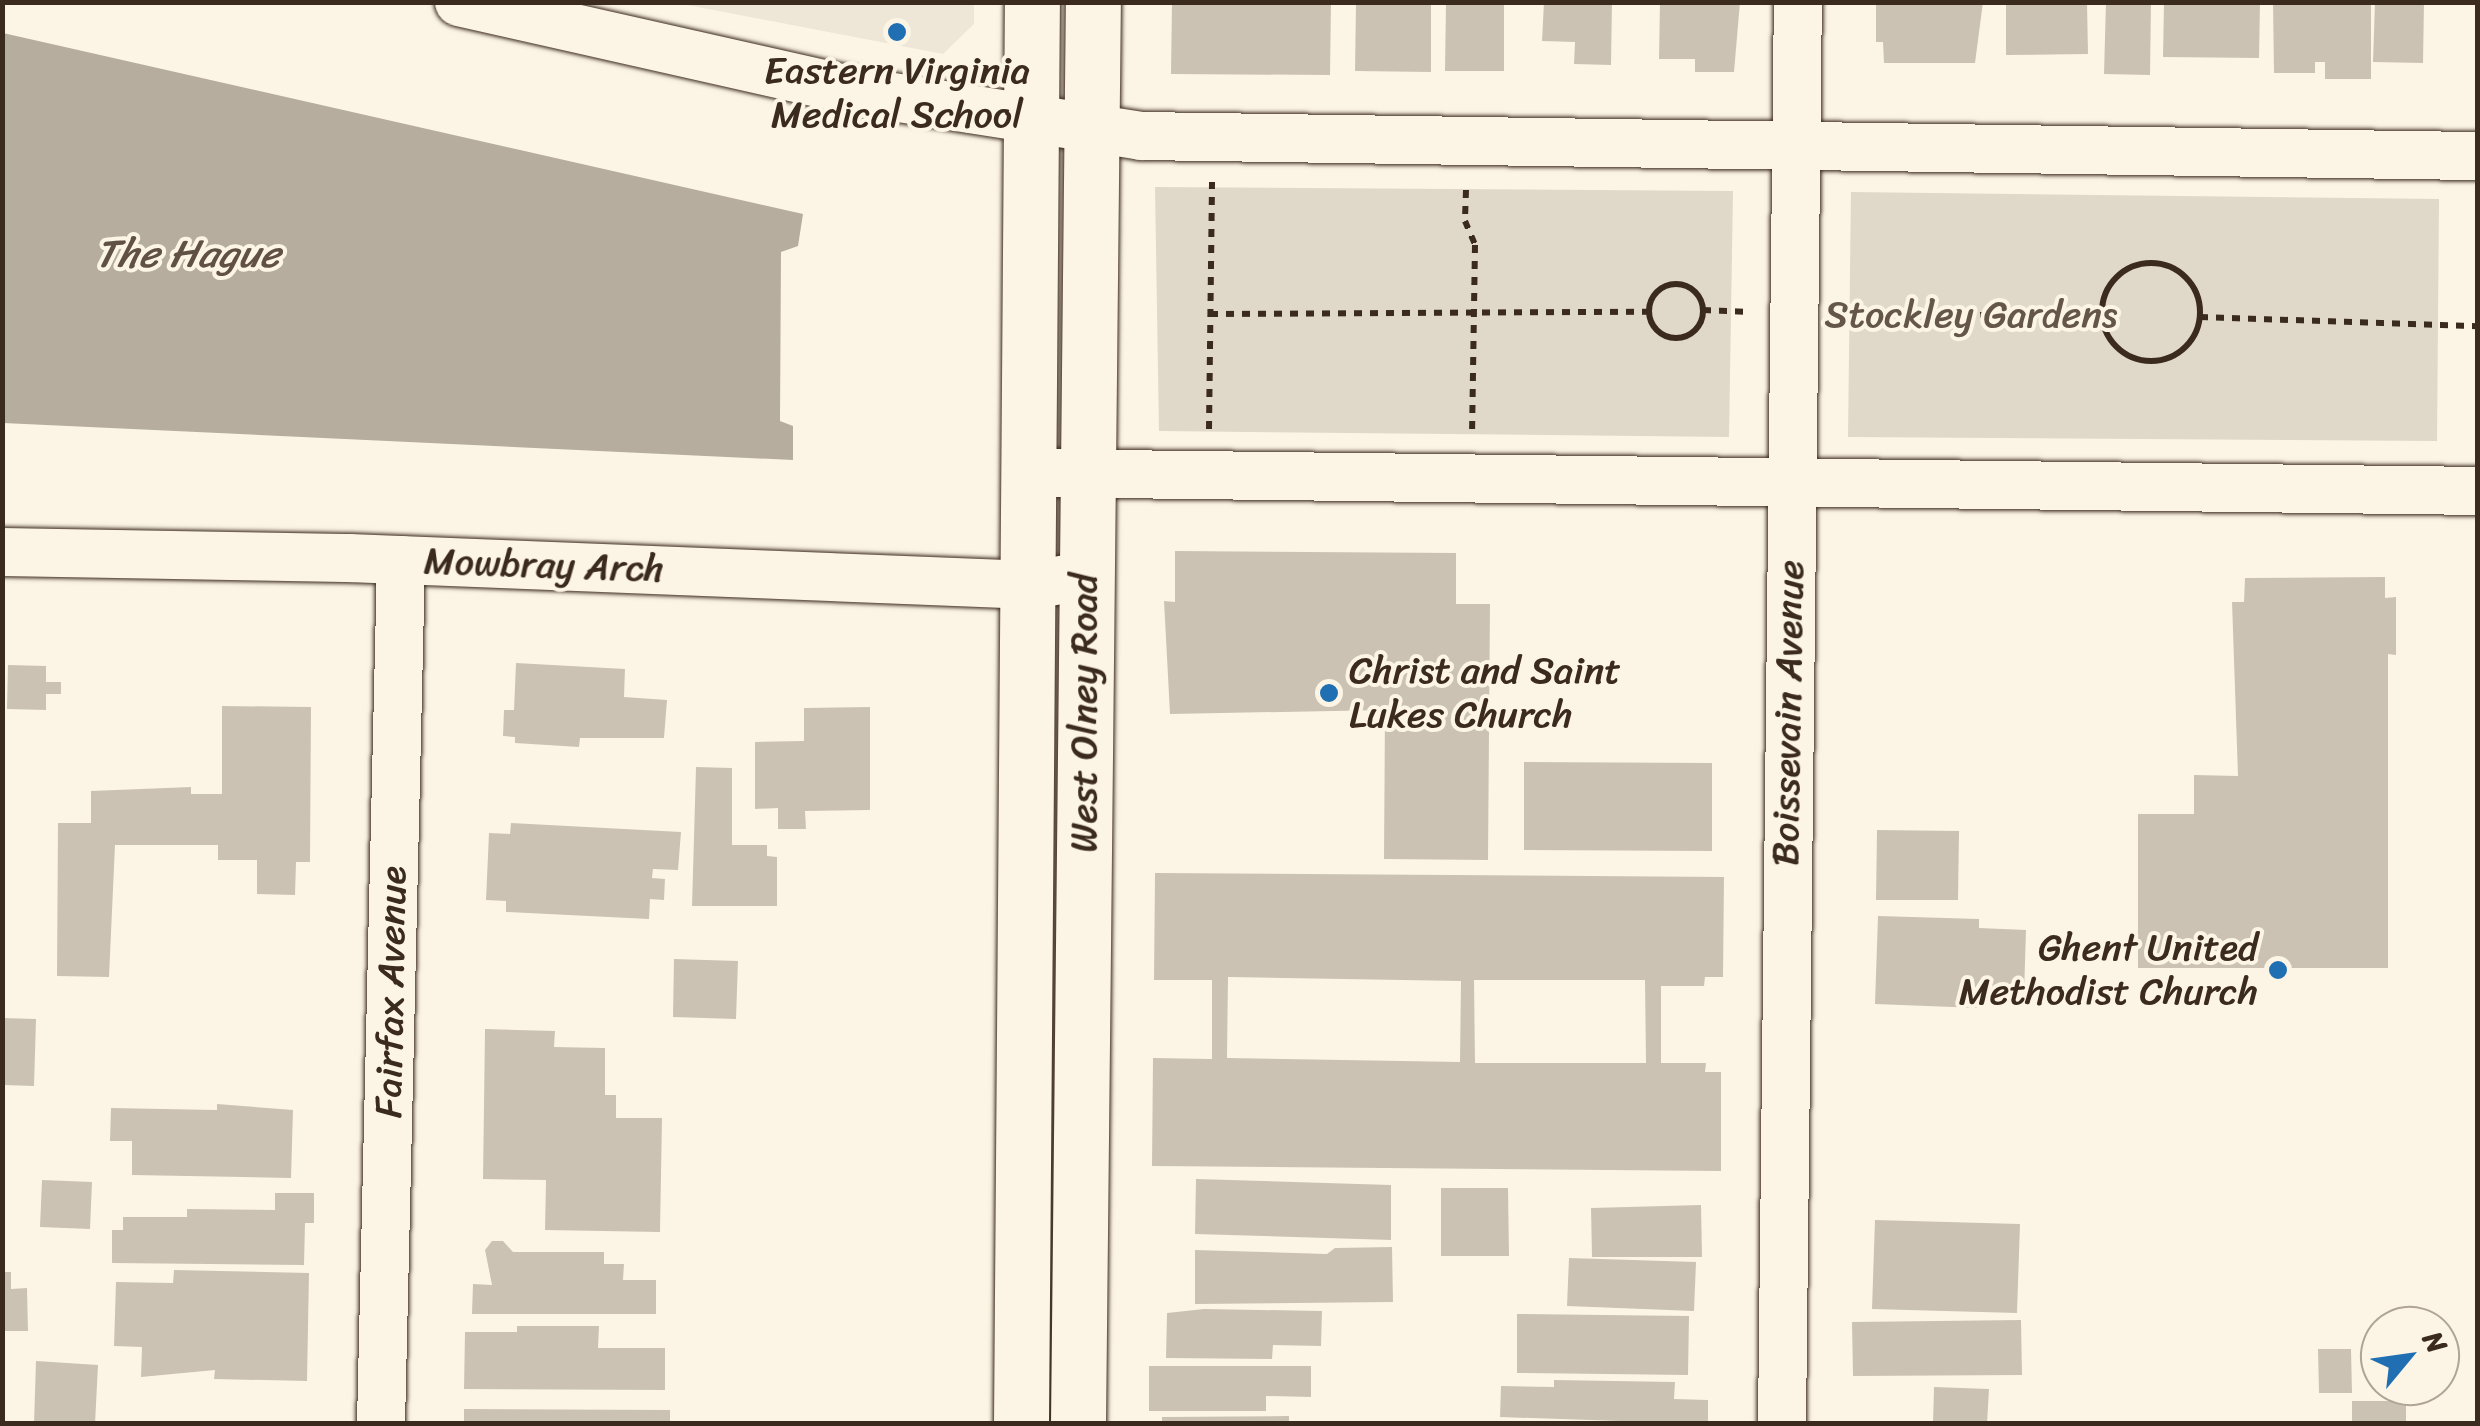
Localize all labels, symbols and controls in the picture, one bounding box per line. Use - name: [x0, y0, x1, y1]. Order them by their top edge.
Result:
- marker: Eastern Virginia Medical School: [886, 21, 908, 43]
- place label: Eastern Virginia Medical School: [763, 48, 1031, 137]
- water label: The Hague: [96, 230, 280, 278]
- park label: Stockley Gardens: [1824, 292, 2118, 338]
- street label: Mowbray Arch: [423, 538, 665, 592]
- street label: Boissevain Avenue: [1763, 560, 1813, 866]
- street label: West Olney Road: [1061, 573, 1107, 853]
- place label: Christ and Saint Lukes Church: [1349, 648, 1621, 738]
- marker: Christ and Saint Lukes Church: [1318, 682, 1340, 704]
- street label: Fairfax Avenue: [366, 866, 416, 1118]
- place label: Ghent United Methodist Church: [1959, 925, 2258, 1014]
- marker: Ghent United Methodist Church: [2267, 959, 2289, 981]
- north arrow: [2360, 1306, 2460, 1406]
- text: N: [2409, 1322, 2461, 1363]

